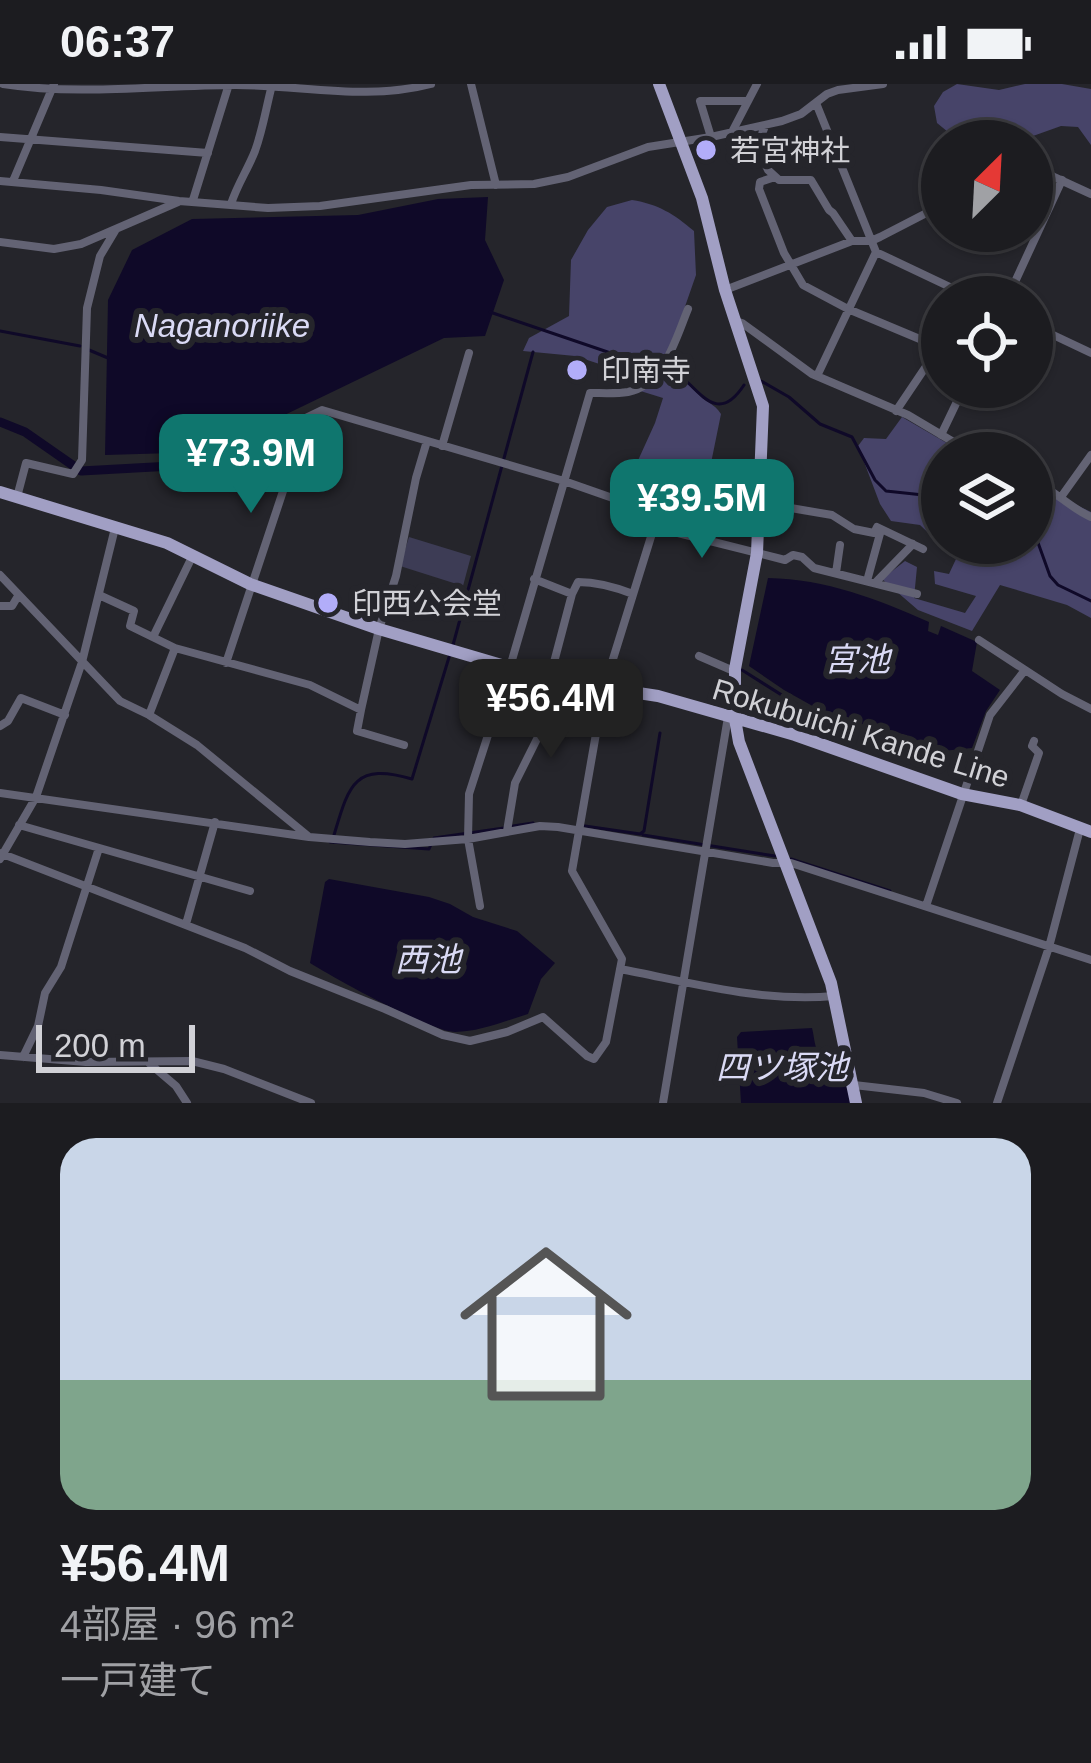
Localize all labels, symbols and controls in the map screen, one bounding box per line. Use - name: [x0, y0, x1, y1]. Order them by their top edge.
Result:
- text: 06:37: [60, 16, 175, 67]
- north arrow: [921, 120, 1053, 252]
- map controls: [921, 120, 1053, 564]
- place label: 若宮神社: [730, 134, 850, 167]
- marker: 若宮神社: [693, 137, 719, 163]
- button: locate: [921, 276, 1053, 408]
- water label: Naganoriike: [134, 307, 310, 344]
- place label: 印南寺: [601, 354, 691, 387]
- marker: 印南寺: [564, 357, 590, 383]
- pin: ¥73.9M: [153, 414, 349, 516]
- text: ¥73.9M: [186, 431, 316, 474]
- button: layers: [921, 432, 1053, 564]
- pin: ¥39.5M: [604, 459, 800, 561]
- text: ¥39.5M: [637, 476, 767, 519]
- place label: 印西公会堂: [352, 587, 502, 620]
- marker: 印西公会堂: [315, 590, 341, 616]
- water label: 宮池: [824, 641, 893, 678]
- pin: ¥56.4M: [453, 659, 649, 761]
- street label: Rokubuichi Kande Line: [709, 672, 1013, 794]
- text: ¥56.4M: [486, 676, 616, 719]
- water label: 西池: [395, 941, 464, 978]
- scale bar: [36, 1019, 195, 1072]
- text: 200 m: [54, 1027, 146, 1064]
- water label: 四ツ塚池: [716, 1049, 851, 1086]
- icon: home: [438, 1216, 654, 1432]
- text: ¥56.4M: [60, 1535, 230, 1592]
- text: 4部屋 · 96 m²: [60, 1603, 294, 1646]
- text: 一戸建て: [60, 1659, 216, 1702]

